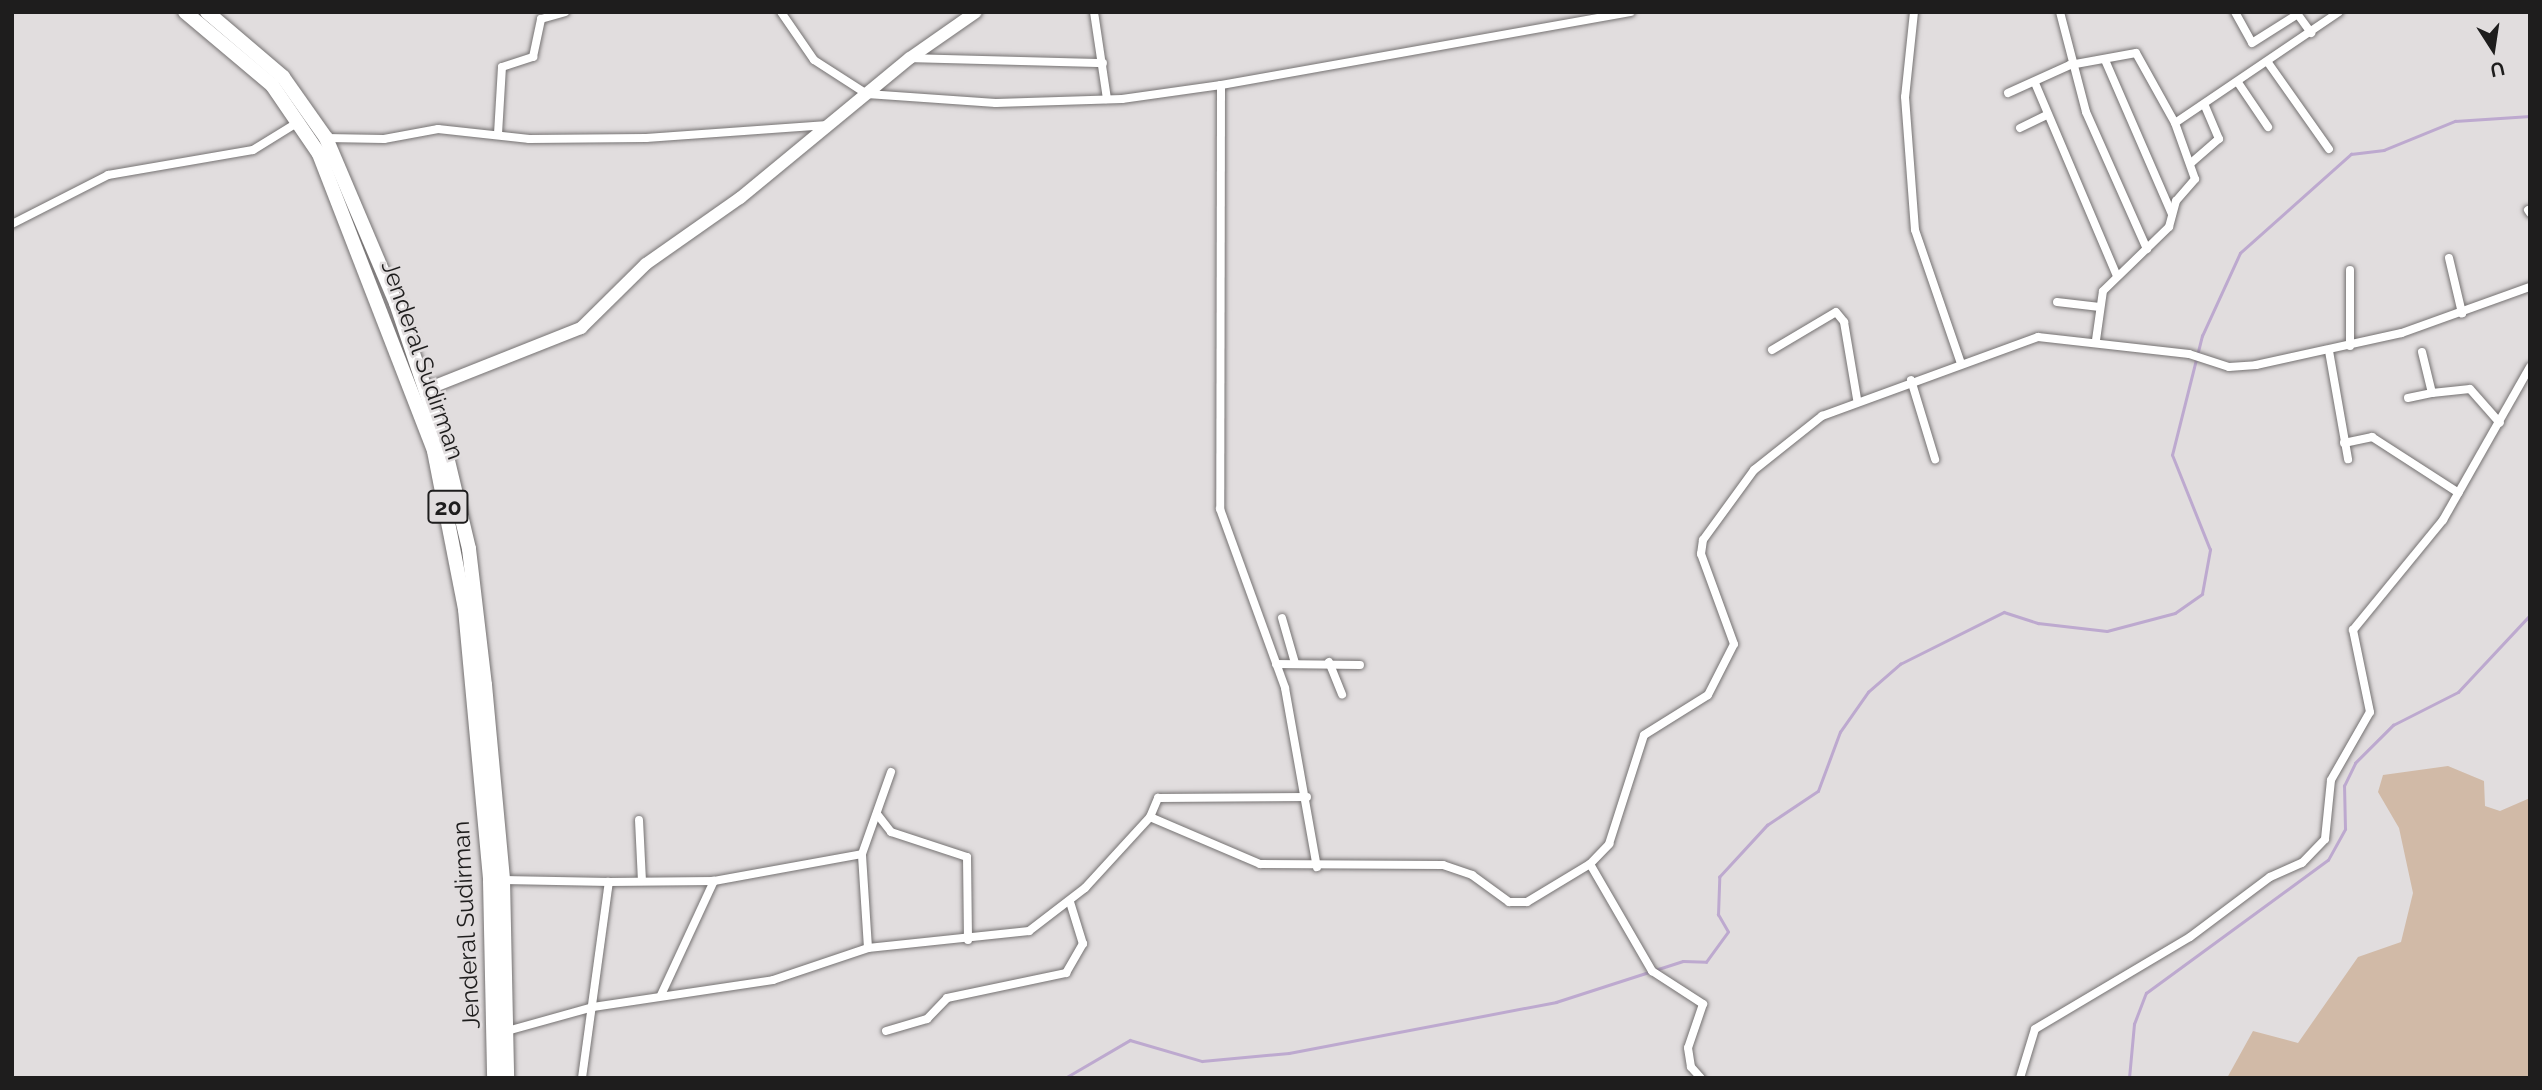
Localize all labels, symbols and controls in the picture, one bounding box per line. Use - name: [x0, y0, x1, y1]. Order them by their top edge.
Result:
- north arrow: [2458, 14, 2528, 84]
- text: U: [2488, 57, 2507, 82]
- street label: Jenderal Sudirman: [375, 256, 471, 464]
- road number: 20: [427, 488, 469, 526]
- street label: Jenderal Sudirman: [446, 820, 486, 1030]

